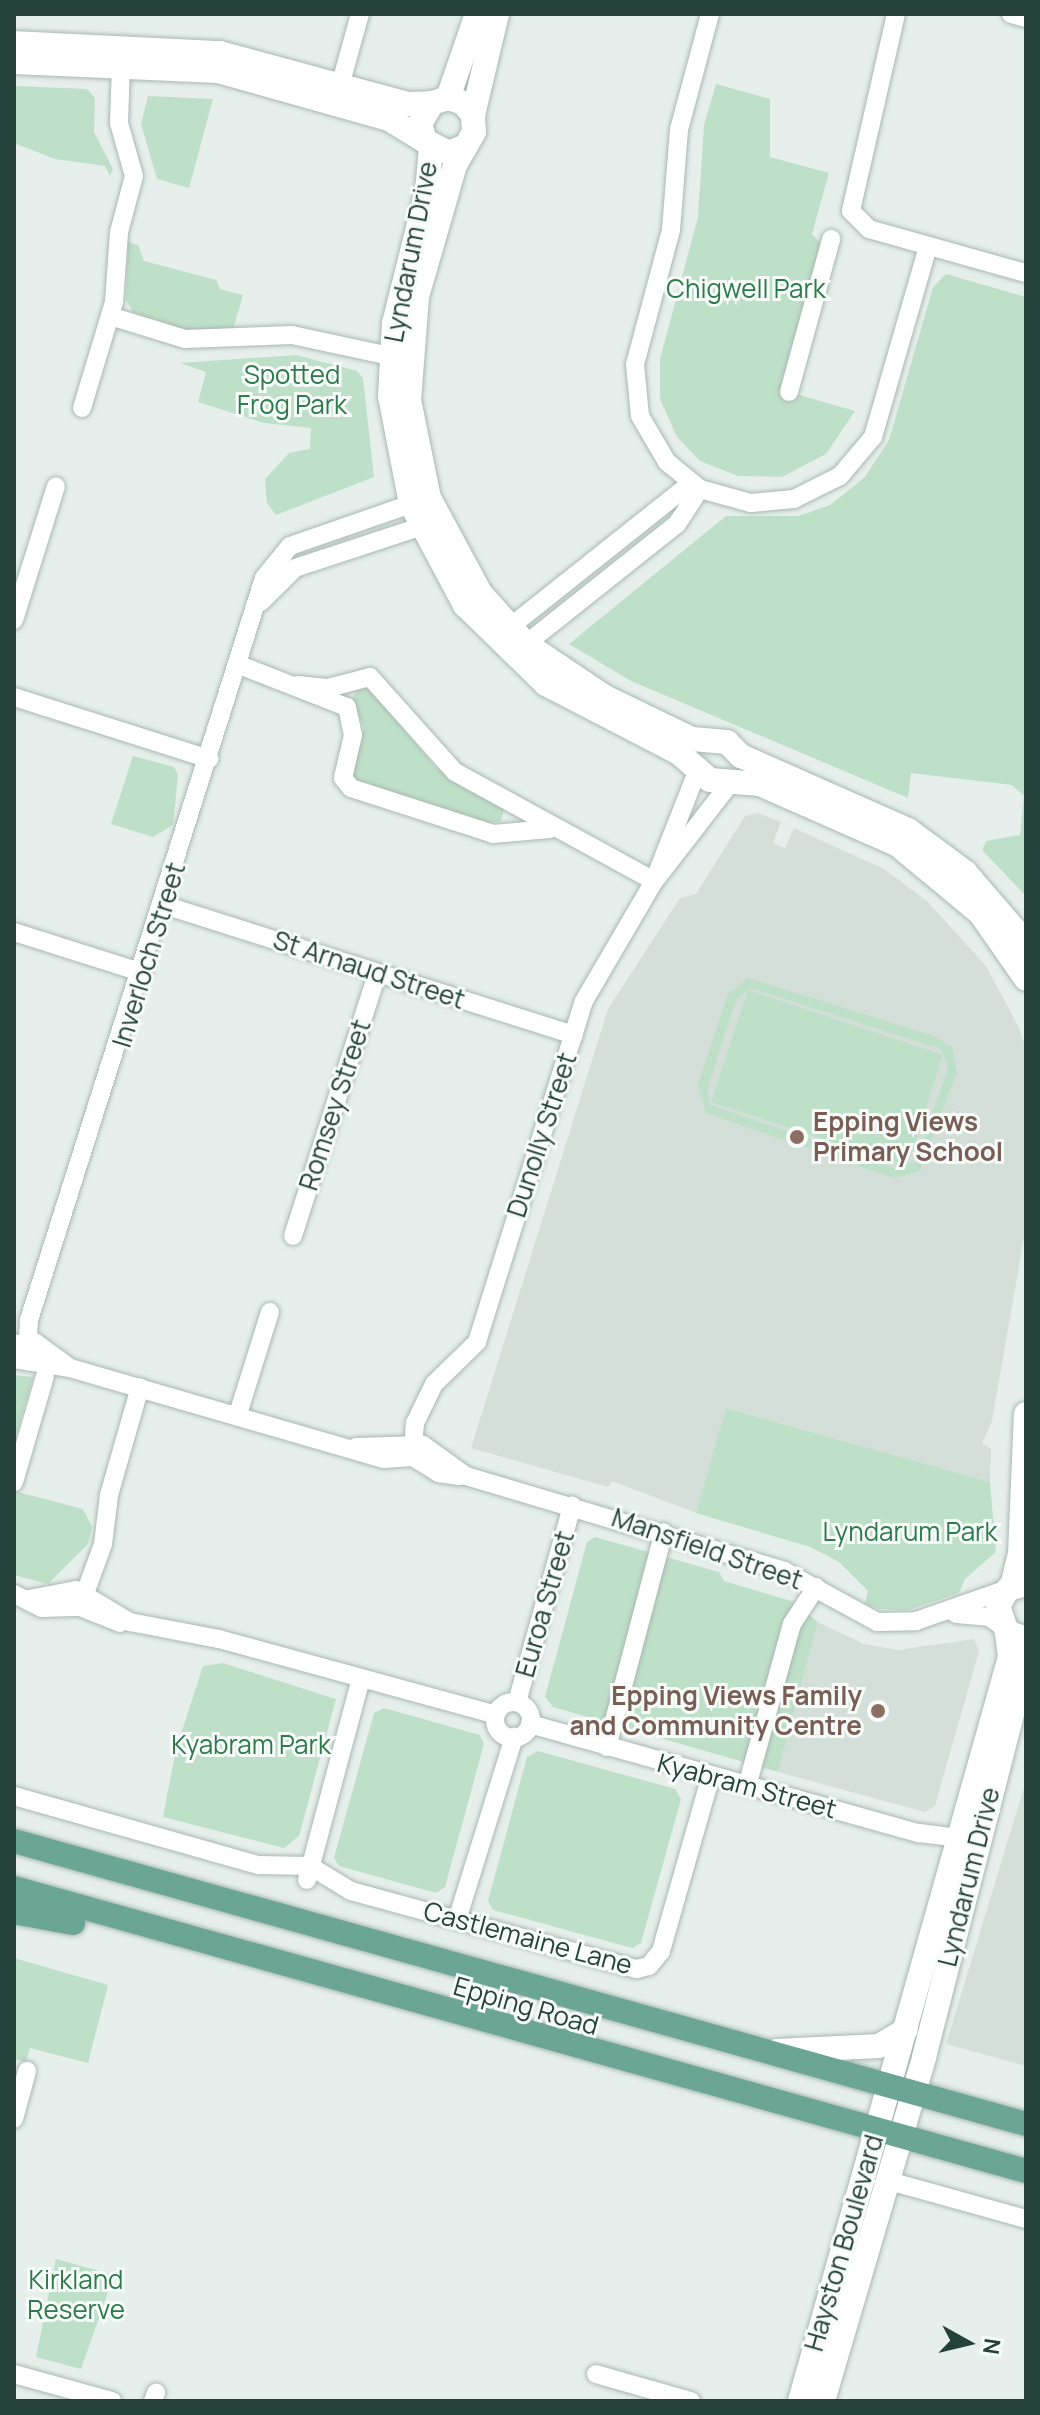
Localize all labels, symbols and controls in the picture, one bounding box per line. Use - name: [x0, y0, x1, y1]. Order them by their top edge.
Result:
- street label: Lyndarum Drive: [378, 159, 444, 345]
- park label: Chigwell Park: [666, 273, 826, 305]
- park label: Spotted Frog Park: [237, 359, 347, 420]
- street label: Inverloch Street: [106, 859, 192, 1051]
- street label: St Arnaud Street: [269, 924, 469, 1016]
- street label: Romsey Street: [293, 1016, 377, 1194]
- street label: Dunolly Street: [501, 1049, 583, 1221]
- place label: Epping Views Primary School: [813, 1106, 1003, 1168]
- marker: Epping Views Primary School: [788, 1128, 806, 1146]
- street label: Mansfield Street: [608, 1502, 806, 1596]
- park label: Lyndarum Park: [823, 1516, 997, 1548]
- street label: Euroa Street: [509, 1527, 581, 1681]
- place label: Epping Views Family and Community Centre: [570, 1680, 862, 1742]
- marker: Epping Views Family and Community Centre: [869, 1702, 887, 1720]
- park label: Kyabram Park: [171, 1729, 331, 1761]
- street label: Kyabram Street: [654, 1747, 840, 1825]
- street label: Lyndarum Drive: [932, 1784, 1006, 1970]
- street label: Castlemaine Lane: [420, 1895, 636, 1981]
- street label: Epping Road: [450, 1970, 602, 2042]
- street label: Hayston Boulevard: [798, 2131, 890, 2355]
- park label: Kirkland Reserve: [27, 2264, 125, 2326]
- north arrow: [928, 2303, 1008, 2383]
- text: N: [976, 2336, 1008, 2356]

